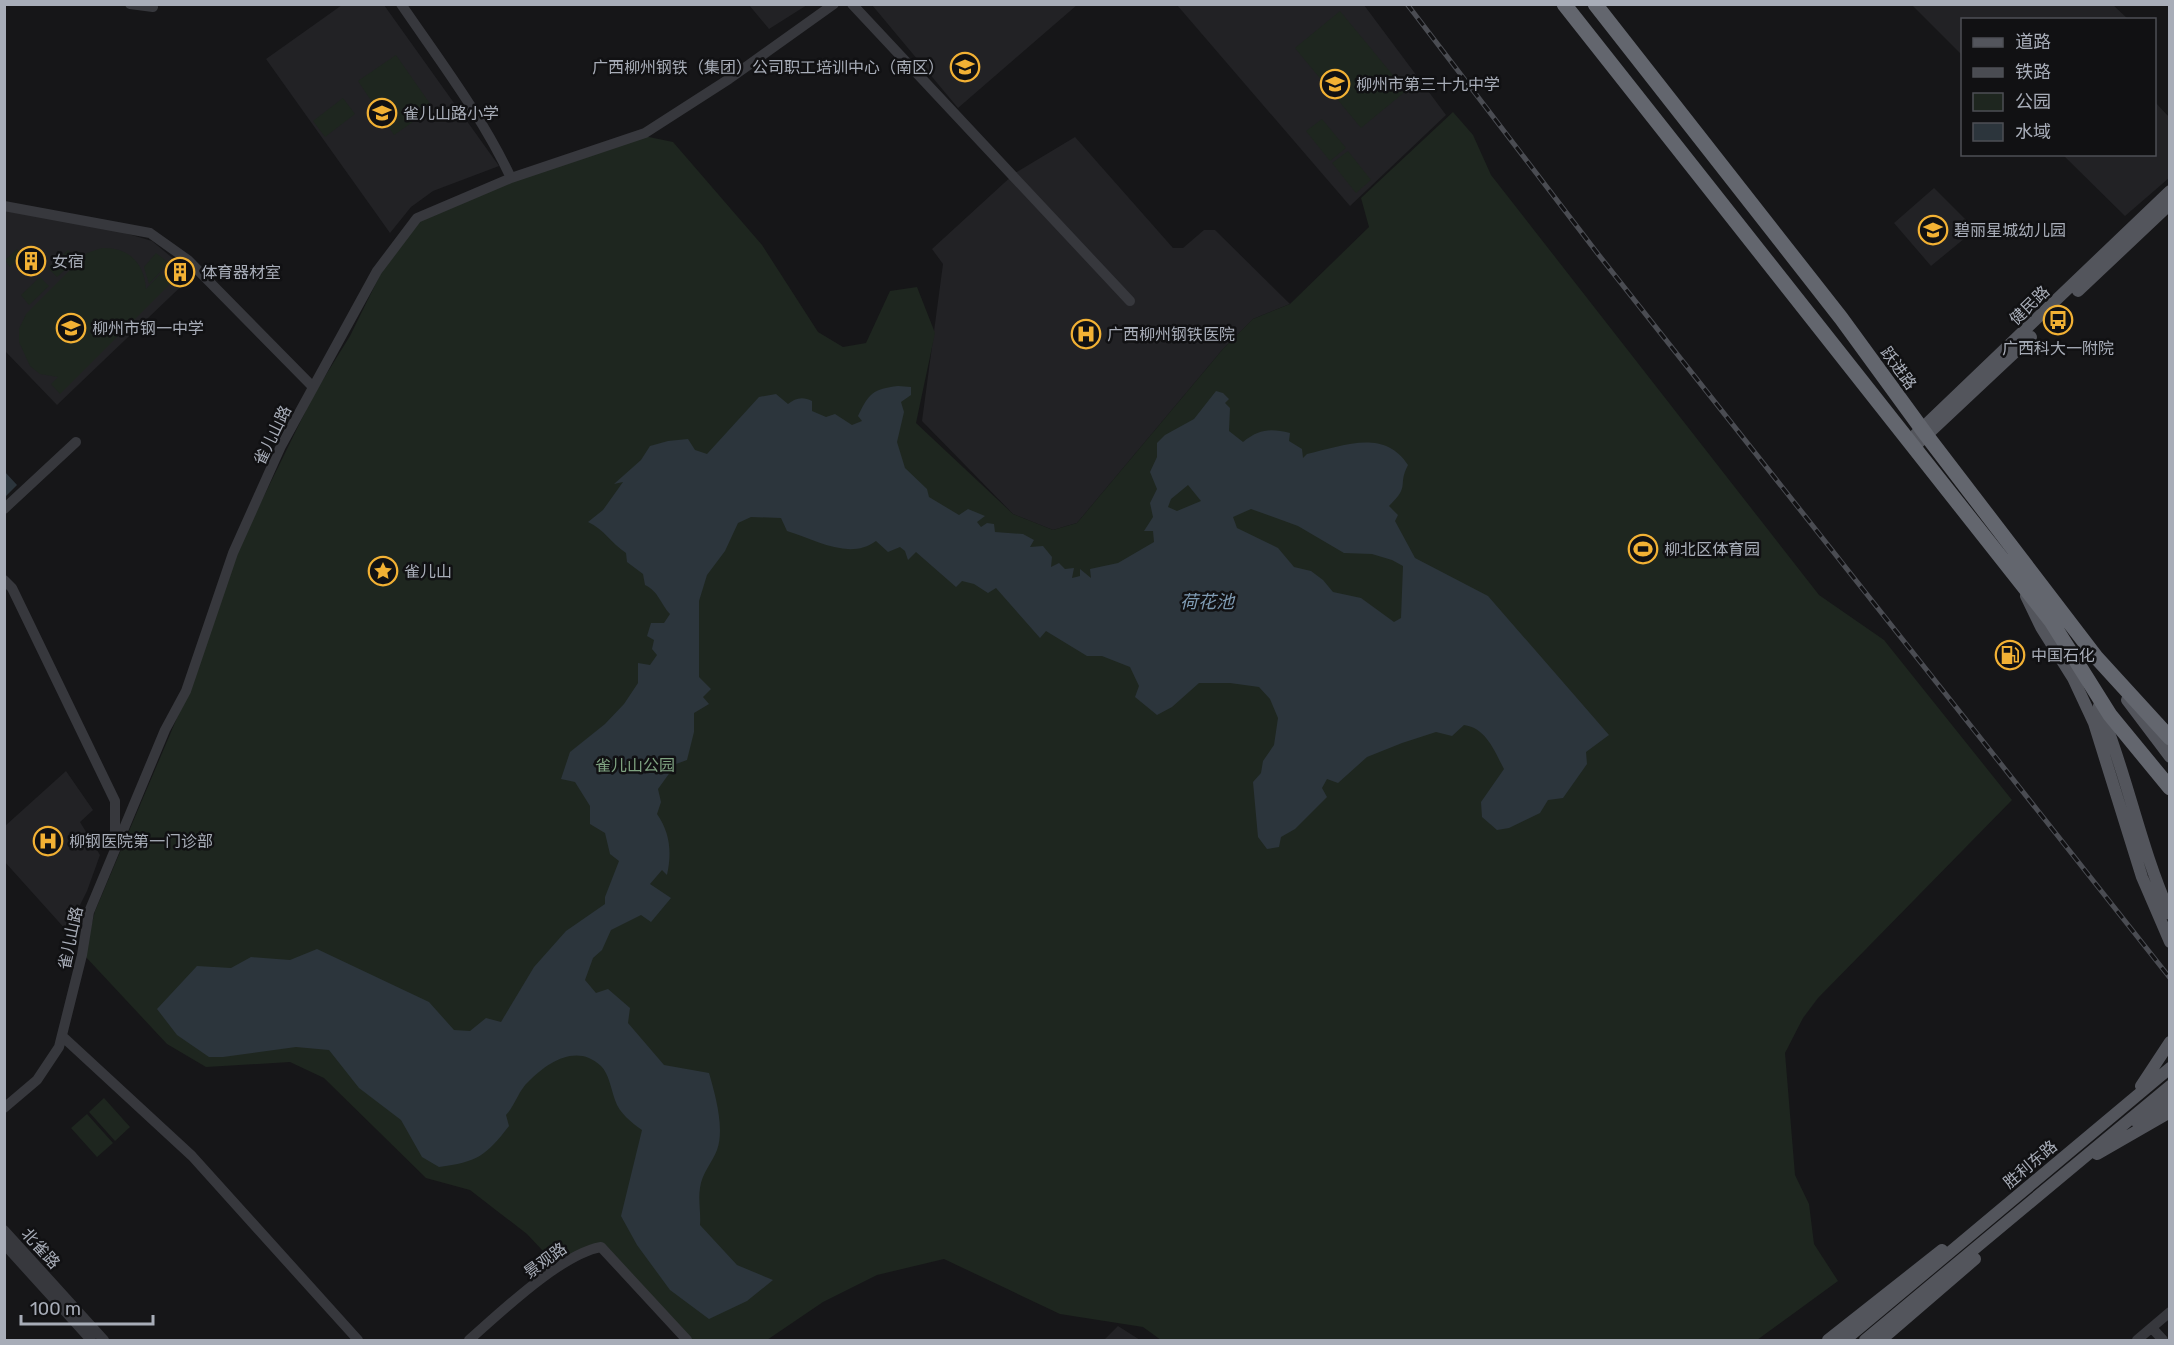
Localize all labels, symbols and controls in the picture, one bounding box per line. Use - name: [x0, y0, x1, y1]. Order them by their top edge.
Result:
- legend: [1961, 18, 2156, 156]
- text: 道路: [2015, 31, 2051, 53]
- school or university icon: 广西柳州钢铁（集团）公司职工培训中心（南区）: [949, 51, 981, 83]
- place label: 广西柳州钢铁（集团）公司职工培训中心（南区）: [592, 58, 944, 77]
- text: 铁路: [2015, 61, 2051, 83]
- school or university icon: 柳州市第三十九中学: [1319, 68, 1351, 100]
- place label: 柳州市第三十九中学: [1356, 75, 1500, 94]
- text: 公园: [2015, 91, 2051, 113]
- school or university icon: 雀儿山路小学: [366, 97, 398, 129]
- place label: 雀儿山路小学: [403, 104, 499, 123]
- text: 水域: [2015, 121, 2051, 143]
- school or university icon: 碧丽星城幼儿园: [1917, 214, 1949, 246]
- place label: 碧丽星城幼儿园: [1954, 221, 2066, 240]
- building icon: 女宿: [15, 245, 47, 277]
- place label: 女宿: [52, 252, 84, 271]
- building icon: 体育器材室: [164, 256, 196, 288]
- place label: 体育器材室: [201, 263, 281, 282]
- street label: 健民路: [2005, 282, 2053, 329]
- bus stop icon: 广西科大一附院: [2042, 304, 2074, 336]
- school or university icon: 柳州市钢一中学: [55, 312, 87, 344]
- hospital icon: 广西柳州钢铁医院: [1070, 318, 1102, 350]
- place label: 柳州市钢一中学: [92, 319, 204, 338]
- place label: 广西柳州钢铁医院: [1107, 325, 1235, 344]
- place label: 广西科大一附院: [2002, 339, 2114, 358]
- street label: 跃进路: [1877, 343, 1920, 393]
- street label: 雀儿山路: [250, 402, 295, 468]
- sports icon: 柳北区体育园: [1627, 533, 1659, 565]
- place label: 柳北区体育园: [1664, 540, 1760, 559]
- place icon: 雀儿山: [367, 555, 399, 587]
- place label: 雀儿山: [404, 562, 452, 581]
- water label: 荷花池: [1180, 591, 1236, 613]
- fuel station icon: 中国石化: [1994, 639, 2026, 671]
- place label: 中国石化: [2031, 646, 2095, 665]
- park label: 雀儿山公园: [595, 756, 675, 775]
- hospital icon: 柳钢医院第一门诊部: [32, 825, 64, 857]
- place label: 柳钢医院第一门诊部: [69, 832, 213, 851]
- street label: 雀儿山路: [55, 905, 86, 971]
- street label: 胜利东路: [2000, 1137, 2061, 1192]
- street label: 北雀路: [18, 1224, 64, 1273]
- street label: 景观路: [520, 1239, 570, 1282]
- scale bar: [21, 1288, 153, 1326]
- text: 100 m: [30, 1298, 81, 1320]

